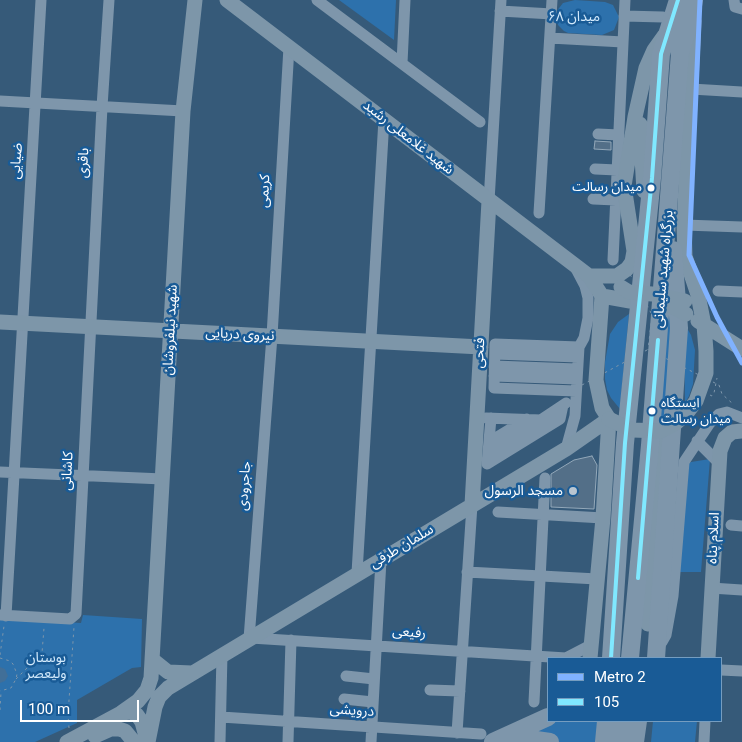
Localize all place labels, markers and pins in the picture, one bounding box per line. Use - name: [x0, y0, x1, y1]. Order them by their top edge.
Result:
- place label: میدان رسالت: [572, 180, 642, 196]
- marker: میدان رسالت: [646, 183, 656, 193]
- place label: ایستگاه میدان رسالت: [661, 396, 731, 427]
- marker: ایستگاه میدان رسالت: [647, 406, 657, 416]
- place label: مسجد الرسول: [485, 483, 563, 499]
- marker: مسجد الرسول: [567, 485, 579, 497]

